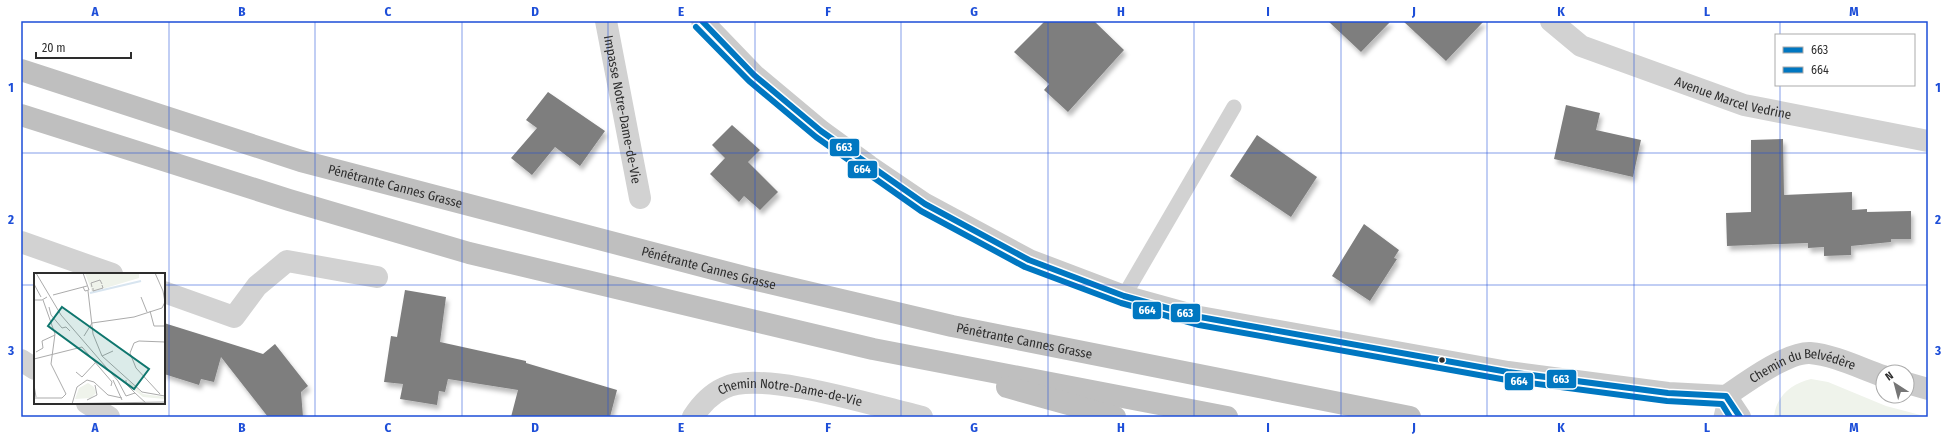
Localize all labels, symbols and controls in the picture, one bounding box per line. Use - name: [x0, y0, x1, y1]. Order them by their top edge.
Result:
- text: A: [90, 4, 99, 19]
- text: B: [238, 4, 246, 19]
- text: C: [385, 4, 392, 19]
- text: D: [531, 4, 539, 19]
- text: E: [678, 4, 684, 19]
- text: F: [825, 4, 831, 19]
- text: G: [970, 4, 978, 19]
- text: H: [1117, 4, 1125, 19]
- text: I: [1266, 4, 1270, 19]
- text: J: [1411, 4, 1416, 19]
- text: K: [1557, 4, 1565, 19]
- text: L: [1704, 4, 1710, 19]
- text: M: [1849, 4, 1859, 19]
- scale bar: [36, 34, 131, 60]
- street label: Impasse Notre-Dame-de-Vie: [601, 34, 645, 185]
- legend: [1775, 34, 1915, 86]
- text: 20 m: [42, 41, 66, 55]
- text: 663: [1811, 43, 1828, 57]
- text: 664: [1811, 63, 1829, 77]
- street label: Avenue Marcel Vedrine: [1673, 73, 1793, 122]
- text: 1: [8, 80, 14, 95]
- text: 1: [1935, 80, 1941, 95]
- line badge: 663: [829, 138, 860, 157]
- text: 663: [836, 141, 852, 154]
- line badge: 664: [847, 160, 878, 179]
- street label: Pénétrante Cannes Grasse: [327, 161, 464, 210]
- text: 664: [853, 163, 871, 176]
- text: 2: [7, 212, 14, 227]
- text: 2: [1934, 212, 1941, 227]
- street label: Pénétrante Cannes Grasse: [640, 243, 778, 292]
- inset map: [34, 273, 165, 404]
- line badge: 664: [1132, 301, 1162, 320]
- line badge: 663: [1170, 303, 1201, 323]
- text: 664: [1138, 304, 1156, 317]
- text: 663: [1177, 307, 1193, 320]
- street label: Pénétrante Cannes Grasse: [955, 320, 1094, 361]
- text: 3: [7, 343, 14, 358]
- text: 3: [1934, 343, 1941, 358]
- street label: Chemin du Belvédère: [1746, 345, 1858, 386]
- unlabelled marker: [1437, 355, 1447, 365]
- north arrow: [1875, 364, 1915, 404]
- line badge: 663: [1546, 369, 1577, 389]
- text: N: [1883, 369, 1896, 384]
- line badge: 664: [1504, 372, 1534, 391]
- text: 663: [1553, 373, 1569, 386]
- street label: Chemin Notre-Dame-de-Vie: [715, 375, 864, 409]
- text: 664: [1510, 375, 1528, 388]
- text: A: [90, 420, 99, 435]
- text: B: [238, 420, 246, 435]
- text: C: [385, 420, 392, 435]
- text: D: [531, 420, 539, 435]
- text: E: [678, 420, 684, 435]
- text: F: [825, 420, 831, 435]
- text: G: [970, 420, 978, 435]
- text: H: [1117, 420, 1125, 435]
- text: I: [1266, 420, 1270, 435]
- text: J: [1411, 420, 1416, 435]
- text: K: [1557, 420, 1565, 435]
- text: L: [1704, 420, 1710, 435]
- text: M: [1849, 420, 1859, 435]

